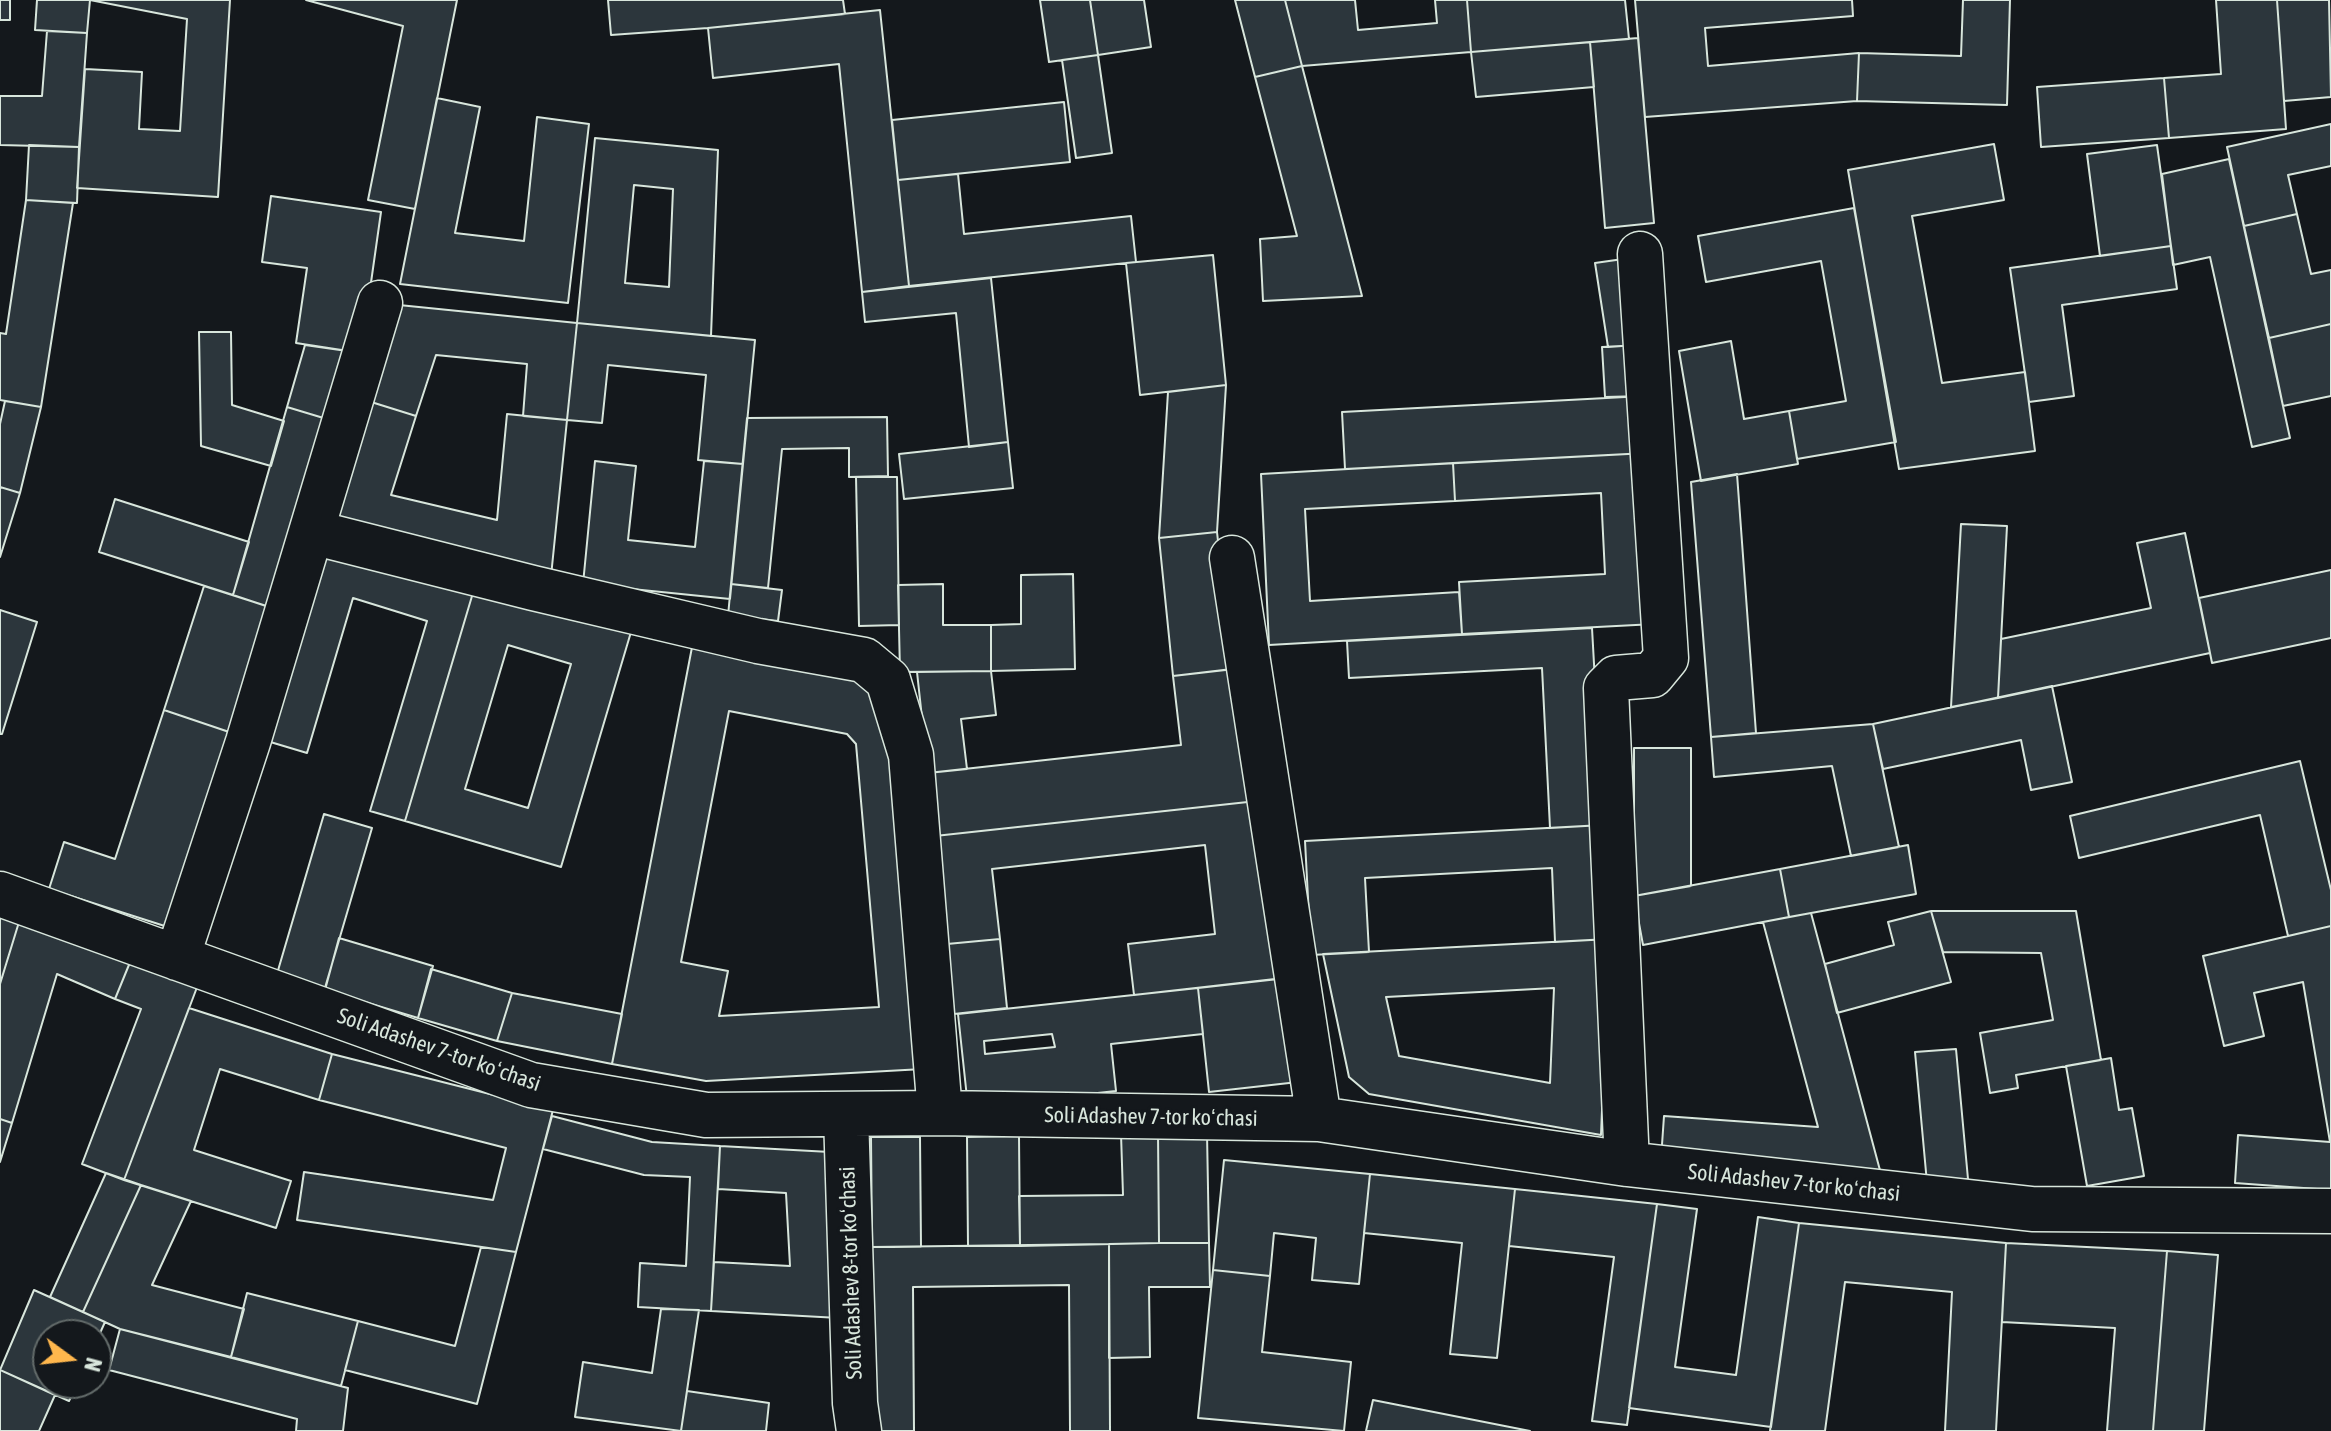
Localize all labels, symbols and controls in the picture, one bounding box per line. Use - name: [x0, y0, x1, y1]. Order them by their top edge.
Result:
- street label: Soli Adashev 7-tor koʻchasi: [334, 1003, 544, 1097]
- street label: Soli Adashev 7-tor koʻchasi: [1044, 1102, 1258, 1132]
- street label: Soli Adashev 7-tor koʻchasi: [1687, 1159, 1901, 1207]
- street label: Soli Adashev 8-tor koʻchasi: [834, 1166, 868, 1380]
- north arrow: [32, 1319, 112, 1399]
- text: N: [79, 1355, 107, 1374]

